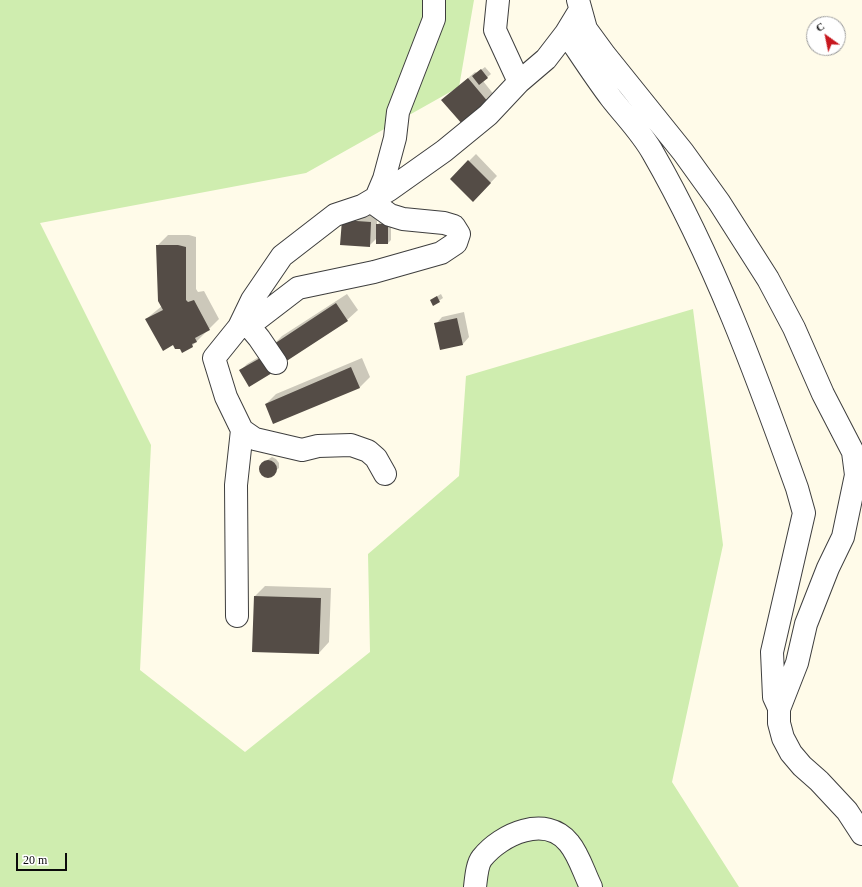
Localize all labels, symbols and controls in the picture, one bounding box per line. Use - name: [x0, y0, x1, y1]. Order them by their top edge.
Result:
- north arrow: [806, 16, 846, 56]
- text: С: [813, 20, 827, 34]
- scale bar: [18, 845, 69, 871]
- text: 20 m: [23, 853, 47, 867]

